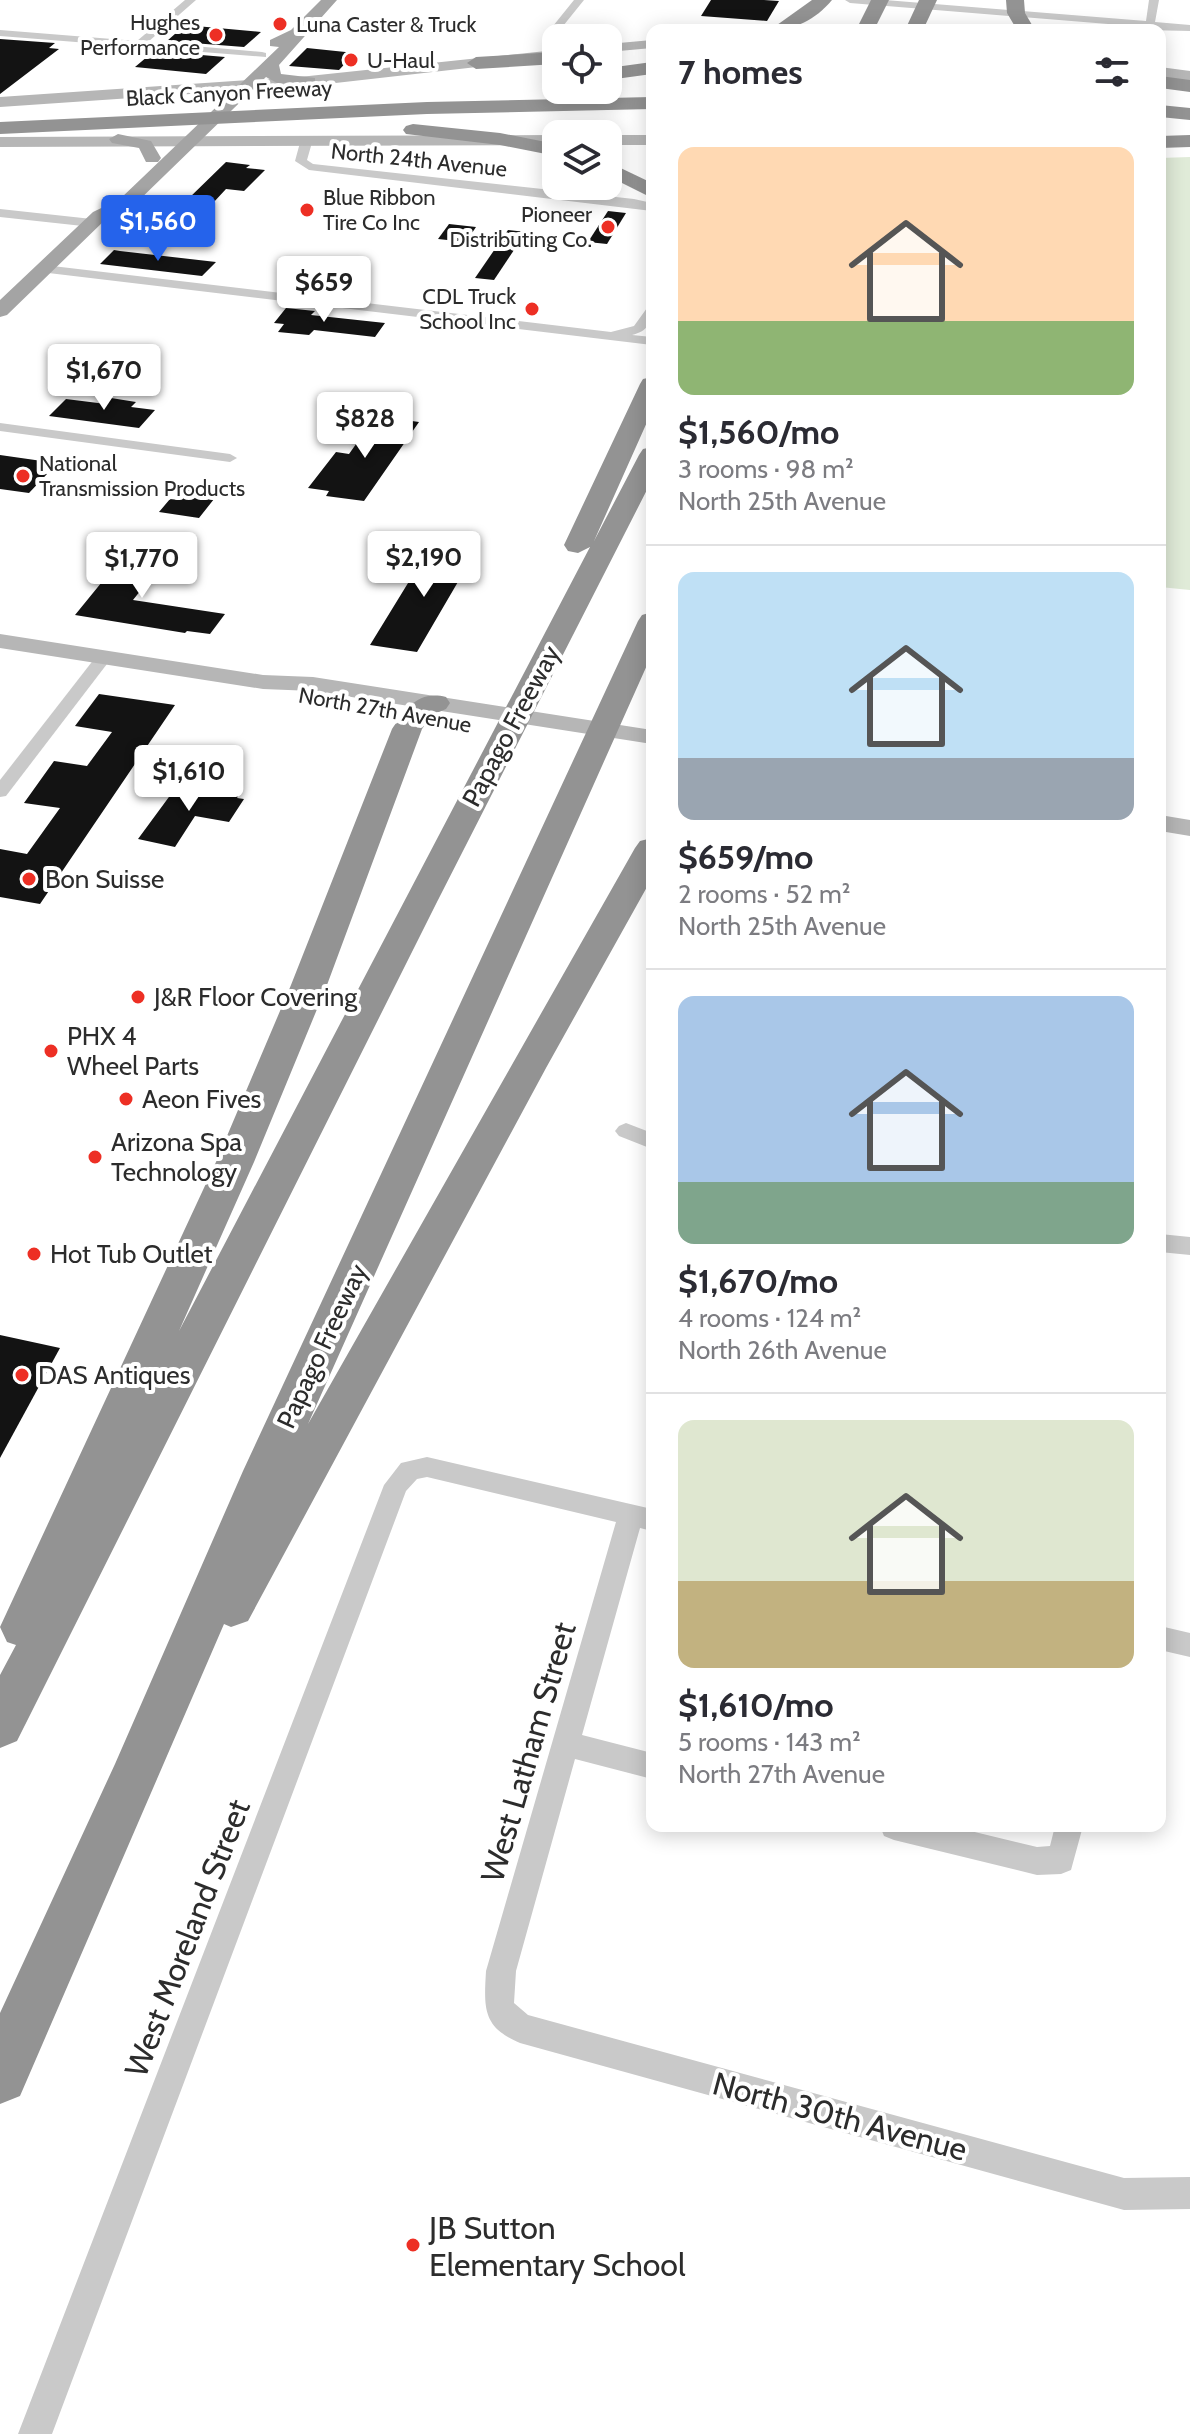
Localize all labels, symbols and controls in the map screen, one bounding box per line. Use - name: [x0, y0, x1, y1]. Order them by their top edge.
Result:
- place label: Hughes Performance: [80, 9, 200, 61]
- place label: Luna Caster & Truck: [296, 11, 477, 38]
- marker: Luna Caster & Truck: [271, 15, 289, 33]
- map controls: [542, 24, 622, 200]
- button: locate: [542, 24, 622, 104]
- marker: Hughes Performance: [207, 26, 225, 44]
- place label: U-Haul: [367, 47, 436, 74]
- icon: filters: [1090, 50, 1134, 94]
- marker: U-Haul: [342, 51, 360, 69]
- text: 7 homes: [678, 51, 803, 93]
- street label: Black Canyon Freeway: [125, 74, 333, 112]
- button: layers: [542, 120, 622, 200]
- street label: North 24th Avenue: [330, 137, 508, 183]
- place label: Blue Ribbon Tire Co Inc: [323, 184, 436, 236]
- pin: $1,560: [93, 195, 223, 263]
- icon: home: [834, 199, 978, 343]
- marker: Blue Ribbon Tire Co Inc: [298, 201, 316, 219]
- place label: Pioneer Distributing Co.: [449, 201, 592, 253]
- text: $1,560: [119, 205, 197, 237]
- marker: Pioneer Distributing Co.: [599, 218, 617, 236]
- pin: $659: [277, 256, 371, 324]
- text: $659: [295, 266, 353, 298]
- place label: CDL Truck School Inc: [419, 283, 516, 335]
- marker: CDL Truck School Inc: [523, 300, 541, 318]
- pin: $1,670: [39, 344, 169, 412]
- text: $1,670: [66, 354, 142, 386]
- pin: $828: [318, 392, 412, 460]
- text: $828: [335, 402, 395, 434]
- text: $1,560/mo: [678, 411, 839, 453]
- place label: National Transmission Products: [39, 450, 245, 502]
- text: 3 rooms · 98 m²: [678, 453, 854, 485]
- marker: National Transmission Products: [14, 467, 32, 485]
- text: North 25th Avenue: [678, 485, 886, 517]
- pin: $2,190: [359, 531, 489, 599]
- pin: $1,770: [77, 532, 207, 600]
- text: $2,190: [386, 541, 462, 573]
- text: $1,770: [104, 542, 180, 574]
- icon: home: [834, 624, 978, 768]
- street label: Papago Freeway: [455, 640, 567, 812]
- street label: North 27th Avenue: [296, 681, 474, 739]
- pin: $1,610: [124, 745, 254, 813]
- text: $1,610: [152, 755, 226, 787]
- text: $659/mo: [678, 836, 813, 878]
- place label: Bon Suisse: [45, 863, 164, 895]
- marker: Bon Suisse: [20, 870, 38, 888]
- text: 2 rooms · 52 m²: [678, 878, 850, 910]
- text: North 25th Avenue: [678, 910, 886, 942]
- place label: J&R Floor Covering: [153, 981, 358, 1013]
- marker: J&R Floor Covering: [129, 988, 147, 1006]
- place label: PHX 4 Wheel Parts: [67, 1020, 199, 1082]
- marker: PHX 4 Wheel Parts: [42, 1042, 60, 1060]
- icon: home: [834, 1048, 978, 1192]
- place label: Aeon Fives: [142, 1083, 262, 1115]
- marker: Aeon Fives: [117, 1090, 135, 1108]
- place label: Arizona Spa Technology: [111, 1126, 242, 1188]
- marker: Arizona Spa Technology: [86, 1148, 104, 1166]
- place label: Hot Tub Outlet: [50, 1238, 213, 1270]
- marker: Hot Tub Outlet: [25, 1245, 43, 1263]
- street label: Papago Freeway: [270, 1259, 374, 1433]
- text: $1,670/mo: [678, 1260, 838, 1302]
- text: 4 rooms · 124 m²: [678, 1302, 861, 1334]
- text: North 26th Avenue: [678, 1334, 887, 1366]
- place label: DAS Antiques: [38, 1359, 191, 1391]
- marker: DAS Antiques: [13, 1366, 31, 1384]
- icon: home: [834, 1472, 978, 1616]
- street label: West Latham Street: [472, 1617, 584, 1887]
- text: $1,610/mo: [678, 1684, 834, 1726]
- text: 5 rooms · 143 m²: [678, 1726, 861, 1758]
- text: North 27th Avenue: [678, 1758, 885, 1790]
- street label: West Moreland Street: [116, 1794, 258, 2082]
- street label: North 30th Avenue: [709, 2063, 971, 2169]
- place label: JB Sutton Elementary School: [428, 2208, 686, 2284]
- marker: JB Sutton Elementary School: [404, 2236, 422, 2254]

